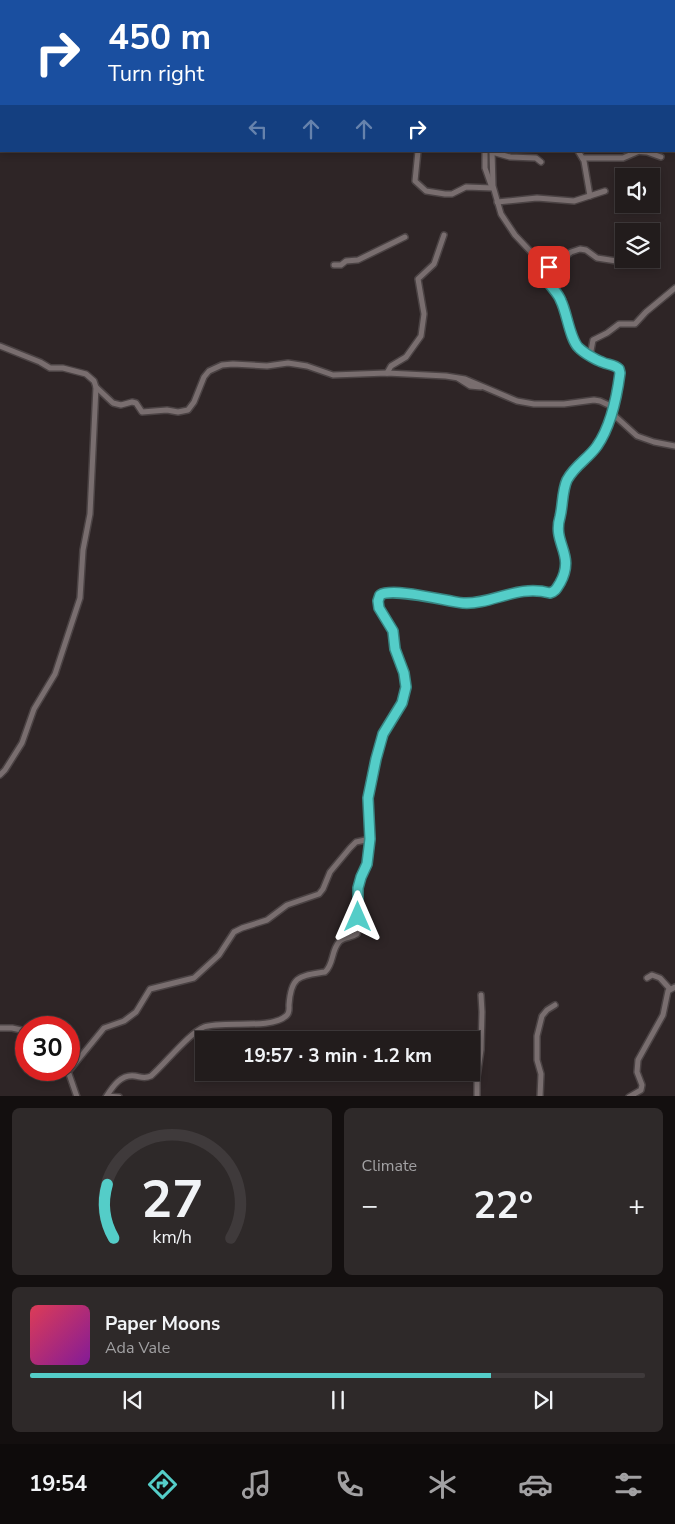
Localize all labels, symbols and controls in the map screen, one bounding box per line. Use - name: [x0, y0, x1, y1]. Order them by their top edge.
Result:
- text: 450 m: [108, 14, 211, 61]
- icon: right: [25, 20, 90, 85]
- text: Turn right: [108, 59, 204, 89]
- icon: left: [244, 115, 272, 143]
- icon: ahead: [297, 115, 325, 143]
- icon: ahead: [350, 115, 378, 143]
- icon: right: [403, 115, 431, 143]
- map controls: [615, 168, 660, 268]
- button: sound: [615, 168, 660, 213]
- button: layers: [615, 223, 660, 268]
- pin: [528, 246, 570, 288]
- icon: arrive: [535, 253, 563, 281]
- position arrow: [331, 890, 383, 942]
- speed limit sign: 30: [15, 1016, 80, 1081]
- text: 19:57 · 3 min · 1.2 km: [243, 1043, 432, 1069]
- text: Climate: [362, 1155, 417, 1177]
- text: 27: [141, 1164, 203, 1235]
- text: 22°: [473, 1180, 533, 1231]
- text: −: [362, 1187, 378, 1225]
- text: +: [628, 1187, 645, 1225]
- text: km/h: [152, 1225, 191, 1249]
- text: Paper Moons: [105, 1311, 220, 1337]
- text: Ada Vale: [105, 1337, 170, 1359]
- icon: previous: [119, 1386, 147, 1414]
- icon: pause: [324, 1386, 352, 1414]
- icon: next: [529, 1386, 557, 1414]
- icon: directions: [145, 1467, 180, 1502]
- icon: music: [239, 1467, 274, 1502]
- icon: phone: [332, 1467, 367, 1502]
- icon: climate: [425, 1467, 460, 1502]
- icon: car: [518, 1467, 553, 1502]
- icon: filters: [611, 1467, 646, 1502]
- text: 19:54: [29, 1469, 87, 1499]

